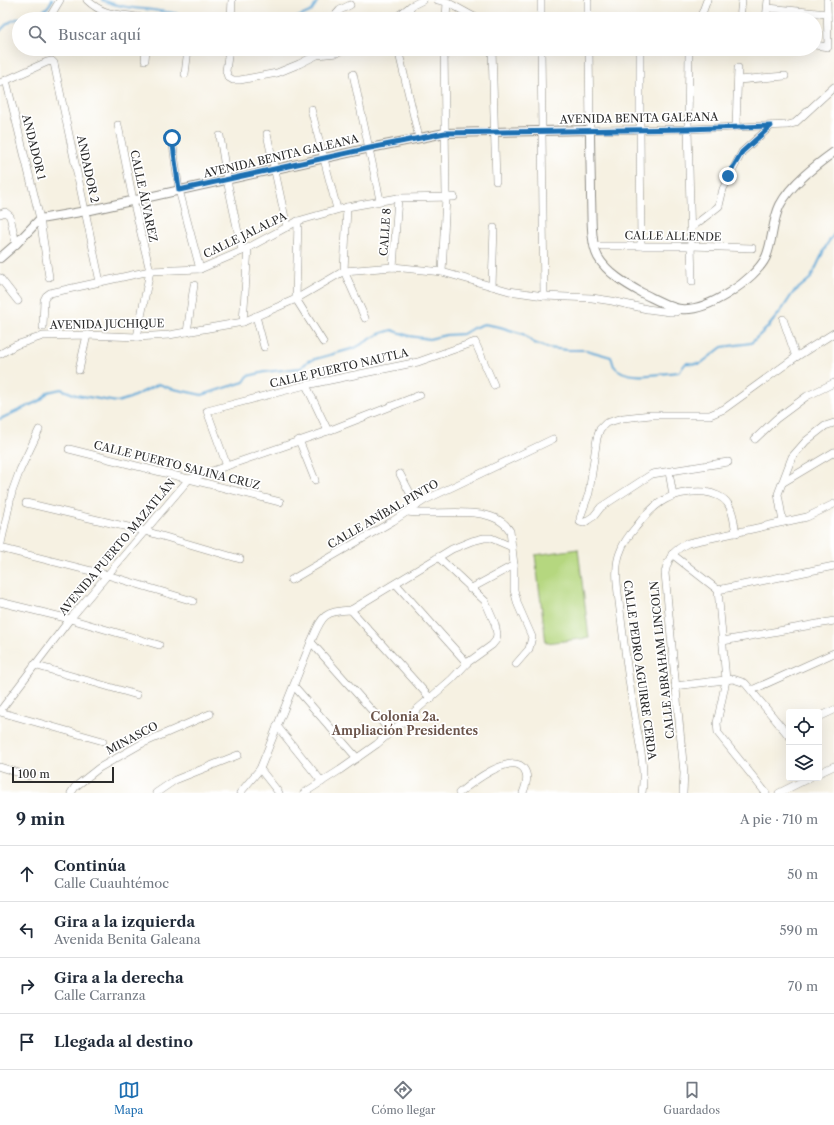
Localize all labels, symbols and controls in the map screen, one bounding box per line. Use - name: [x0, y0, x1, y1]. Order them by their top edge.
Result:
- search box: [12, 12, 822, 56]
- icon: search: [26, 23, 48, 45]
- text: Buscar aquí: [58, 25, 141, 44]
- street label: AVENIDA BENITA GALEANA: [559, 110, 719, 126]
- street label: ANDADOR 1: [19, 112, 49, 182]
- route start: [163, 129, 181, 147]
- street label: AVENIDA BENITA GALEANA: [201, 131, 361, 181]
- street label: ANDADOR 2: [74, 133, 102, 204]
- street label: CALLE ÁLVAREZ: [127, 149, 161, 243]
- route end: [719, 167, 737, 185]
- street label: CALLE JALALPA: [201, 208, 290, 261]
- street label: CALLE 8: [376, 208, 394, 256]
- street label: CALLE ALLENDE: [625, 228, 722, 244]
- street label: AVENIDA JUCHIQUE: [49, 316, 165, 332]
- street label: CALLE PUERTO NAUTLA: [268, 345, 411, 391]
- street label: CALLE PUERTO SALINA CRUZ: [92, 438, 262, 492]
- street label: AVENIDA PUERTO MAZATLÁN: [55, 476, 178, 619]
- street label: CALLE ANÍBAL PINTO: [325, 477, 441, 551]
- street label: CALLE PEDRO AGUIRRE CERDA: [620, 579, 660, 762]
- street label: CALLE ABRAHAM LINCOLN: [647, 580, 677, 740]
- district label: Colonia 2a. Ampliación Presidentes: [331, 709, 479, 738]
- map controls: [786, 709, 822, 781]
- button: locate: [786, 709, 822, 745]
- street label: MINASCO: [104, 719, 160, 757]
- button: layers: [786, 745, 822, 781]
- scale bar: [12, 765, 114, 784]
- text: 100 m: [18, 767, 50, 781]
- text: 9 min: [16, 809, 65, 829]
- text: A pie · 710 m: [740, 811, 818, 827]
- text: Continúa: [54, 856, 126, 875]
- icon: ahead: [16, 863, 38, 885]
- text: 50 m: [787, 866, 818, 882]
- text: Calle Cuauhtémoc: [54, 875, 169, 891]
- text: Gira a la izquierda: [54, 912, 195, 931]
- icon: left: [16, 919, 38, 941]
- text: 590 m: [780, 922, 818, 938]
- text: Avenida Benita Galeana: [54, 931, 201, 947]
- text: Gira a la derecha: [54, 968, 184, 987]
- icon: right: [16, 975, 38, 997]
- text: 70 m: [788, 978, 818, 994]
- text: Calle Carranza: [54, 987, 146, 1003]
- icon: arrive: [16, 1031, 38, 1053]
- text: Llegada al destino: [54, 1032, 193, 1051]
- tab: Mapa: [114, 1079, 143, 1117]
- tab: Cómo llegar: [371, 1079, 435, 1117]
- tab: Guardados: [663, 1079, 720, 1117]

